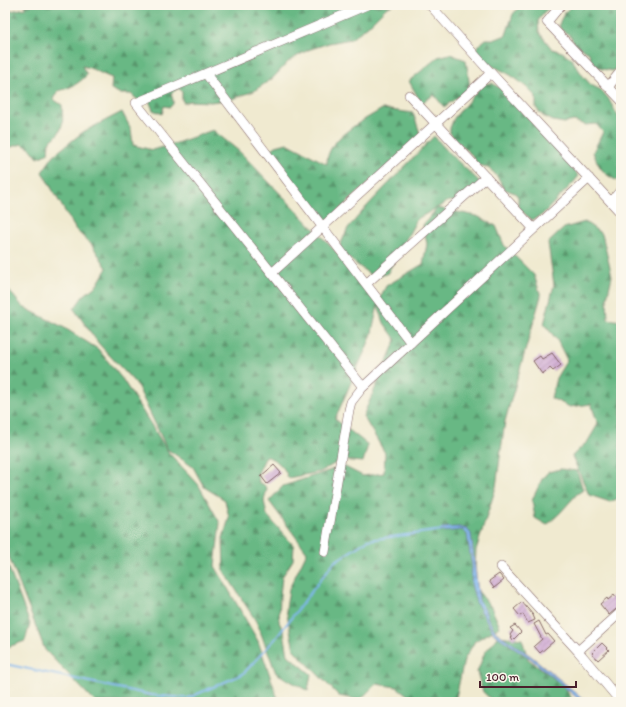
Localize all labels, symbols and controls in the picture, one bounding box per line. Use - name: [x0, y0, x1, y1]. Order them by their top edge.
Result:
- scale bar: [480, 663, 576, 689]
- text: 100 m: [486, 670, 519, 684]

